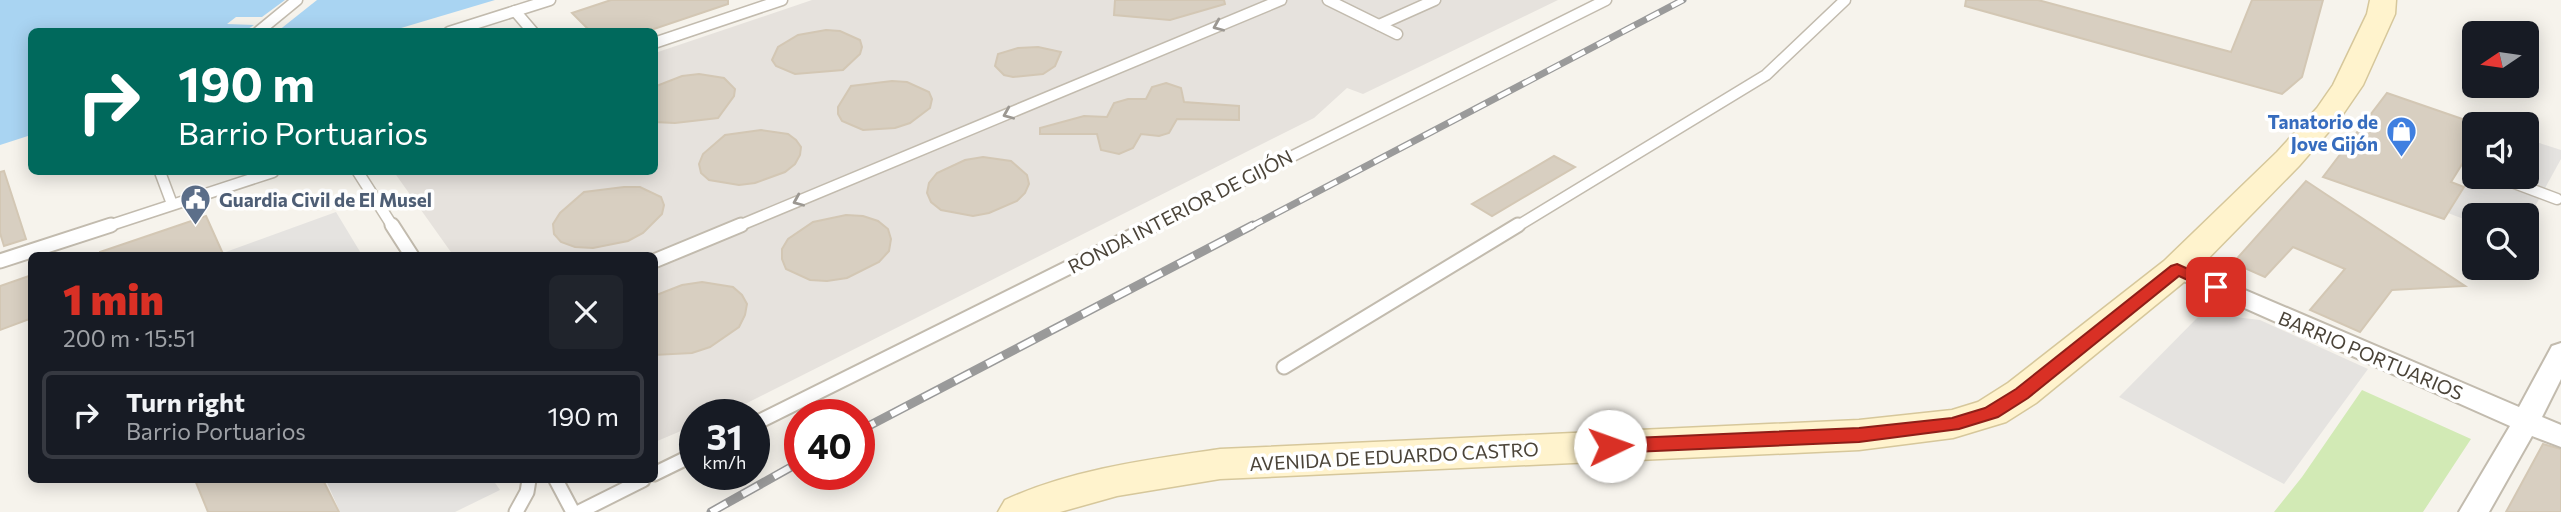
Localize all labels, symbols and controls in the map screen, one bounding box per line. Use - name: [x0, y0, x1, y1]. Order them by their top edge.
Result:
- one-way arrow: [1213, 18, 1225, 32]
- north arrow: [2462, 21, 2539, 98]
- map controls: [2462, 21, 2539, 280]
- text: 190 m: [178, 52, 315, 112]
- icon: right: [63, 56, 154, 147]
- one-way arrow: [1003, 105, 1015, 119]
- place label: Tanatorio de Jove Gijón: [2267, 110, 2378, 155]
- text: Barrio Portuarios: [178, 112, 428, 152]
- button: sound: [2462, 112, 2539, 189]
- shop icon: Tanatorio de Jove Gijón: [2384, 115, 2418, 159]
- street label: RONDA INTERIOR DE GIJÓN: [1063, 143, 1296, 278]
- public building icon: Guardia Civil de El Musel: [179, 182, 213, 226]
- place label: Guardia Civil de El Musel: [219, 188, 432, 211]
- one-way arrow: [793, 193, 806, 207]
- button: search: [2462, 203, 2539, 280]
- pin: [2186, 257, 2246, 317]
- icon: arrive: [2197, 268, 2235, 306]
- text: 1 min: [63, 272, 164, 324]
- button: close: [549, 275, 623, 349]
- street label: BARRIO PORTUARIOS: [2275, 306, 2467, 404]
- text: 200 m · 15:51: [63, 324, 196, 352]
- text: Turn right: [126, 386, 245, 417]
- icon: right: [67, 396, 105, 434]
- speed limit sign: 40: [784, 399, 875, 490]
- text: 190 m: [547, 400, 619, 431]
- position arrow: [1573, 409, 1647, 483]
- text: 31: [706, 414, 743, 457]
- text: Barrio Portuarios: [126, 417, 306, 445]
- street label: AVENIDA DE EDUARDO CASTRO: [1249, 437, 1539, 475]
- text: km/h: [703, 451, 746, 473]

